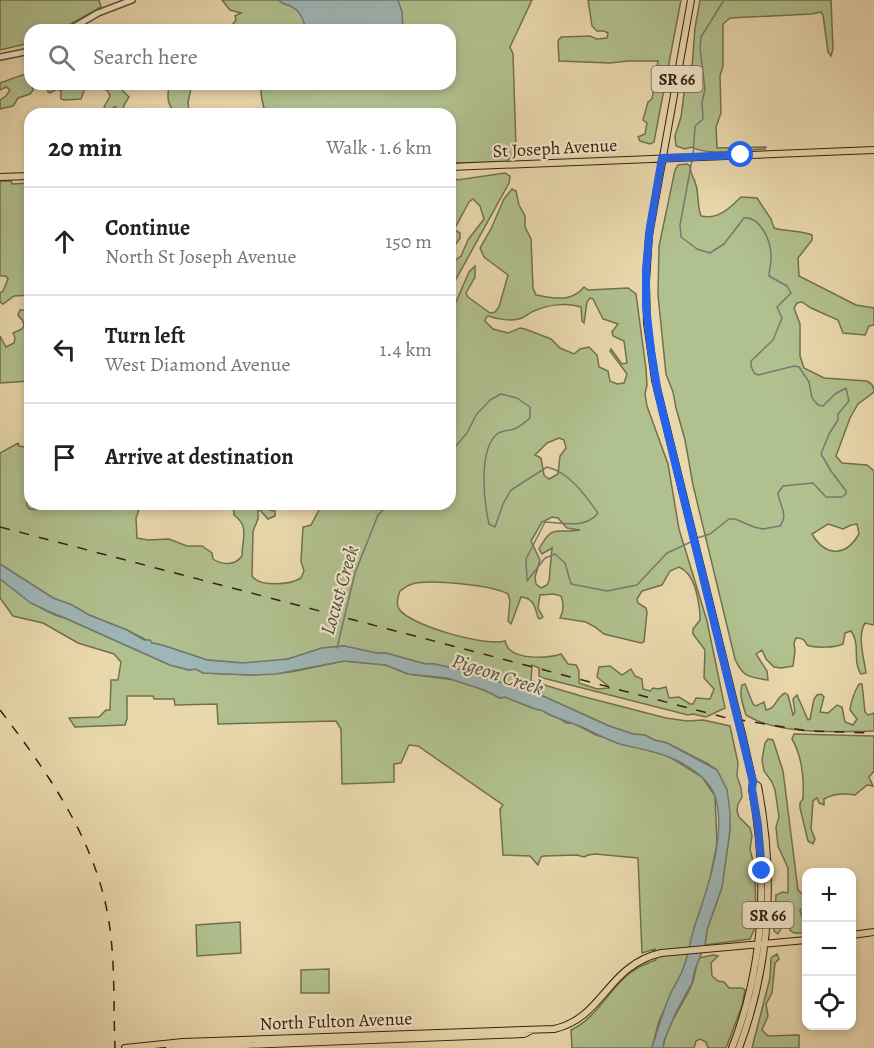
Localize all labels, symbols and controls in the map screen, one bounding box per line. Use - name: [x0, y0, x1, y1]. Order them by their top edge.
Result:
- search box: [24, 24, 456, 90]
- icon: search: [45, 41, 78, 74]
- text: Search here: [93, 42, 198, 72]
- road number: SR 66: [652, 66, 702, 92]
- text: 20 min: [48, 130, 122, 165]
- street label: St Joseph Avenue: [492, 133, 618, 163]
- text: Walk · 1.6 km: [326, 134, 432, 161]
- route start: [727, 141, 753, 167]
- text: Continue: [105, 213, 190, 243]
- icon: ahead: [48, 225, 81, 258]
- text: 150 m: [385, 228, 432, 255]
- text: North St Joseph Avenue: [105, 243, 296, 270]
- text: Turn left: [105, 321, 185, 351]
- icon: left: [48, 333, 81, 366]
- text: 1.4 km: [379, 336, 432, 363]
- text: West Diamond Avenue: [105, 351, 291, 378]
- icon: arrive: [48, 441, 81, 474]
- text: Arrive at destination: [105, 442, 294, 472]
- water label: Locust Creek: [314, 542, 365, 638]
- water label: Pigeon Creek: [449, 647, 547, 702]
- route end: [748, 857, 774, 883]
- map controls: [802, 868, 856, 1030]
- button: +: [802, 868, 856, 922]
- road number: SR 66: [742, 902, 794, 928]
- button: −: [802, 922, 856, 976]
- button: locate: [802, 976, 856, 1030]
- street label: North Fulton Avenue: [259, 1006, 413, 1036]

